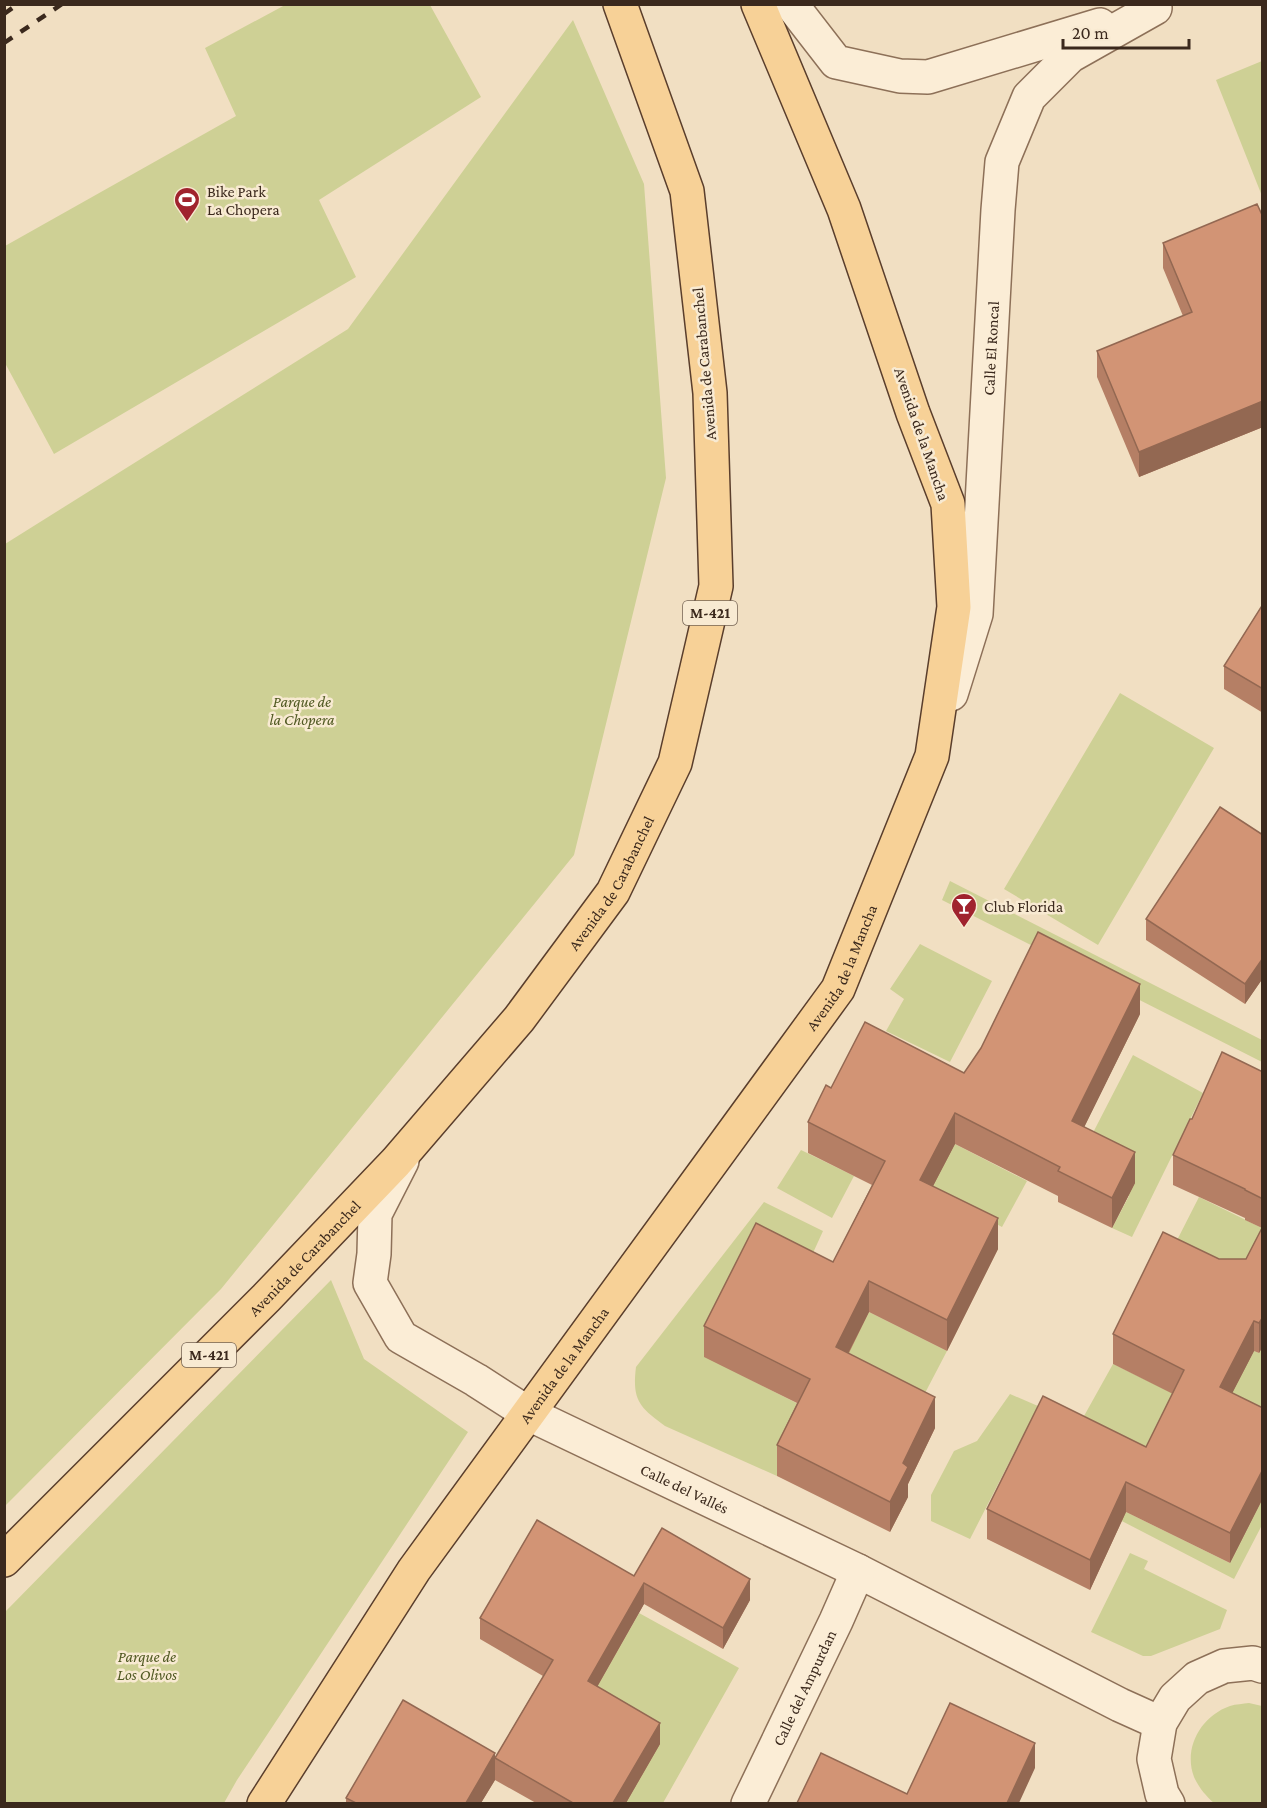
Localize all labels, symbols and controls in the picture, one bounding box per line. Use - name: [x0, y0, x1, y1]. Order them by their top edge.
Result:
- scale bar: [1063, 12, 1189, 50]
- text: 20 m: [1072, 23, 1109, 43]
- place label: Bike Park La Chopera: [207, 183, 280, 219]
- sports icon: Bike Park La Chopera: [172, 185, 202, 223]
- street label: Avenida de Carabanchel: [689, 287, 719, 441]
- street label: Calle El Roncal: [979, 301, 1002, 396]
- street label: Avenida de la Mancha: [891, 365, 953, 503]
- road number: M-421: [683, 601, 737, 625]
- park label: Parque de la Chopera: [270, 693, 335, 729]
- street label: Avenida de Carabanchel: [565, 813, 657, 953]
- bar icon: Club Florida: [949, 891, 979, 929]
- place label: Club Florida: [984, 898, 1064, 915]
- street label: Avenida de la Mancha: [802, 901, 880, 1034]
- street label: Avenida de Carabanchel: [245, 1197, 363, 1319]
- street label: Avenida de la Mancha: [516, 1303, 612, 1426]
- road number: M-421: [182, 1343, 236, 1367]
- street label: Calle del Vallés: [638, 1460, 731, 1517]
- street label: Calle del Ampurdan: [769, 1627, 839, 1748]
- park label: Parque de Los Olivos: [117, 1648, 177, 1683]

